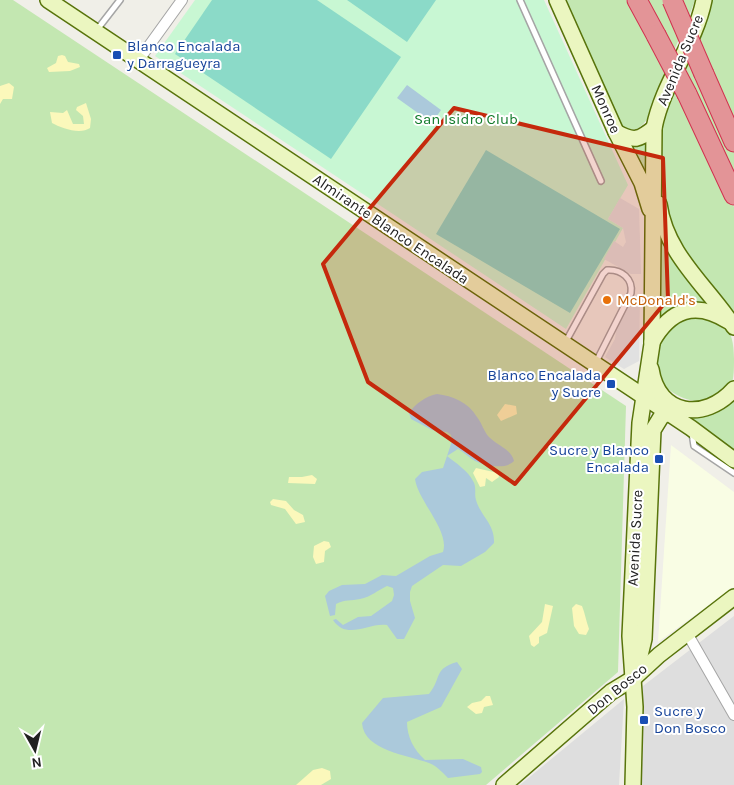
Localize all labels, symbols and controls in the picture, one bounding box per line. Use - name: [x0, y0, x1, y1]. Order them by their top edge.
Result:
- street label: Avenida Sucre: [653, 12, 707, 108]
- place label: Blanco Encalada y Darragueyra: [126, 37, 240, 72]
- marker: Blanco Encalada y Darragueyra: [111, 49, 123, 61]
- street label: Monroe: [587, 82, 625, 136]
- park label: San Isidro Club: [414, 110, 518, 128]
- street label: Almirante Blanco Encalada: [310, 170, 472, 288]
- place label: McDonald's: [617, 291, 696, 309]
- marker: McDonald's: [601, 294, 613, 306]
- place label: Blanco Encalada y Sucre: [488, 366, 601, 401]
- marker: Blanco Encalada y Sucre: [605, 378, 617, 390]
- place label: Sucre y Blanco Encalada: [549, 441, 649, 476]
- marker: Sucre y Blanco Encalada: [653, 453, 665, 465]
- street label: Avenida Sucre: [623, 489, 647, 587]
- street label: Don Bosco: [583, 659, 651, 719]
- place label: Sucre y Don Bosco: [654, 702, 726, 737]
- marker: Sucre y Don Bosco: [638, 714, 650, 726]
- north arrow: [10, 725, 60, 775]
- text: N: [31, 753, 43, 771]

